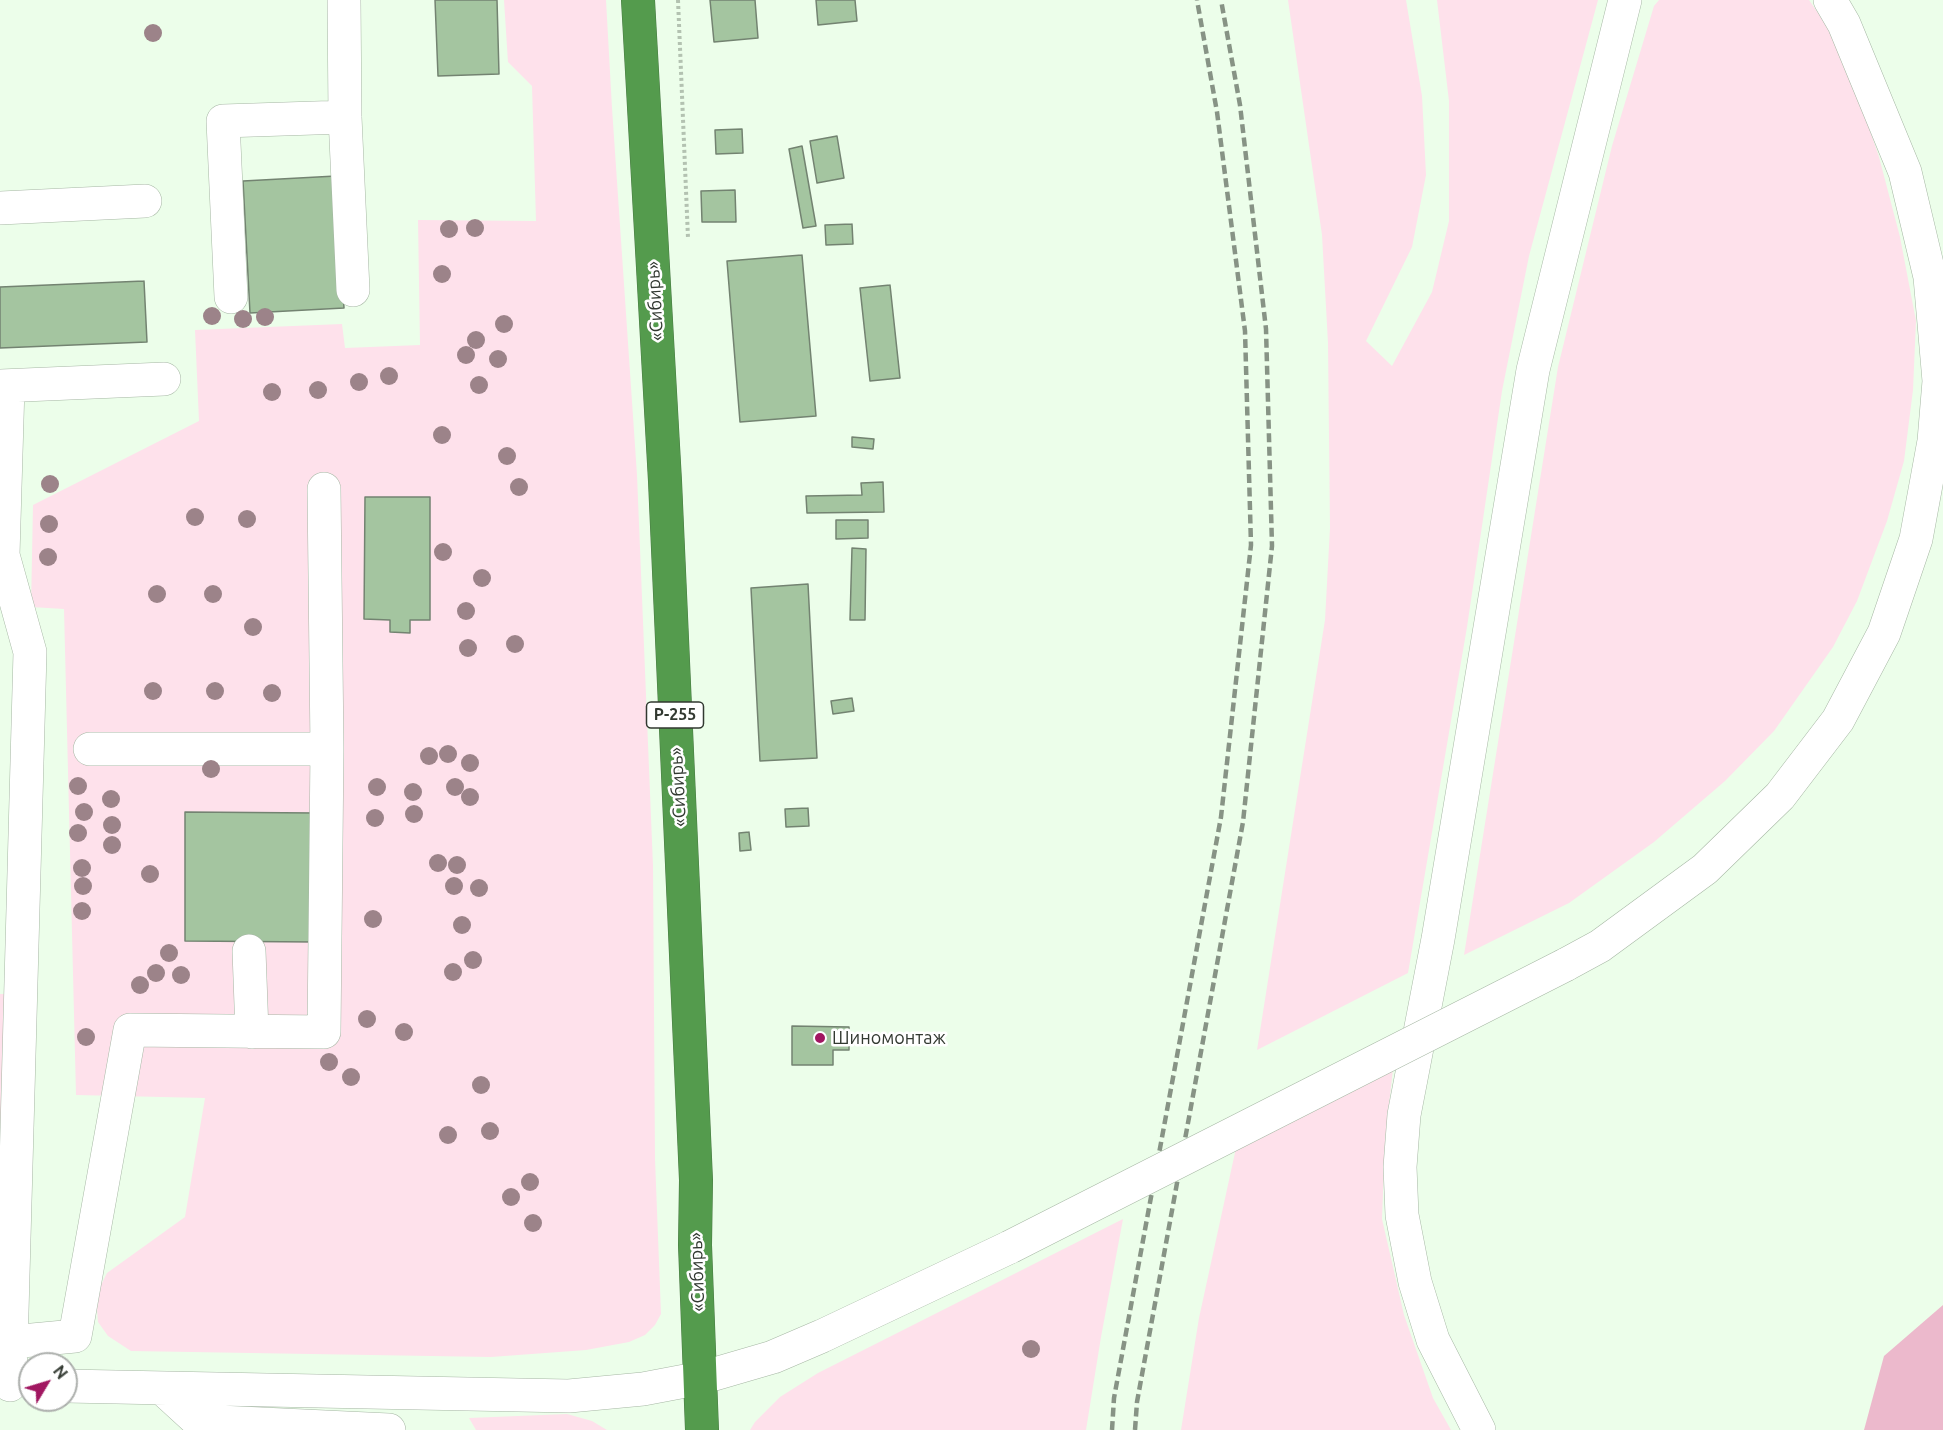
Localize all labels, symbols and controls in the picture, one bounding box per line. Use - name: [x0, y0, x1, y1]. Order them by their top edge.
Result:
- street label: «Сибирь»: [642, 261, 668, 341]
- road number: Р-255: [646, 702, 704, 728]
- street label: «Сибирь»: [665, 747, 691, 827]
- place label: Шиномонтаж: [832, 1027, 946, 1049]
- marker: Шиномонтаж: [813, 1031, 827, 1045]
- street label: «Сибирь»: [685, 1232, 709, 1312]
- north arrow: [18, 1352, 78, 1412]
- text: N: [50, 1362, 71, 1382]

